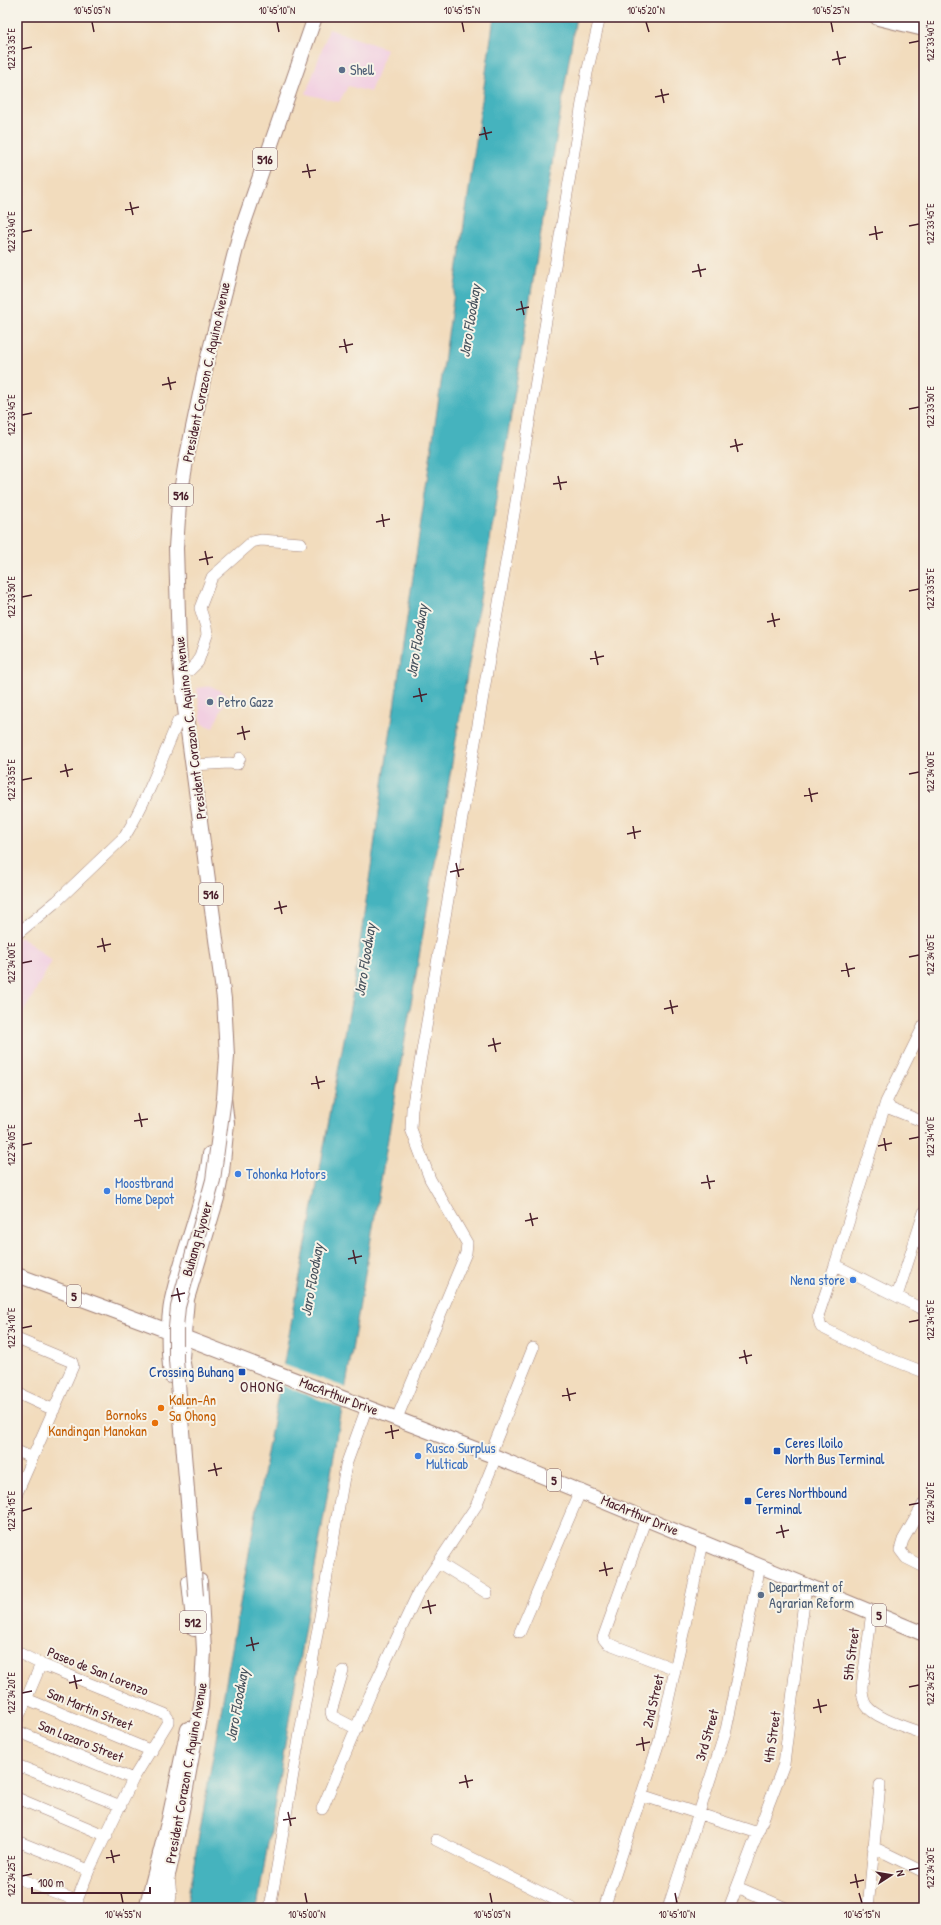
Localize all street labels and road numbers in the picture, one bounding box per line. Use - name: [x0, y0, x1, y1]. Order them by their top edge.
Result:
- road number: 516: [253, 148, 277, 170]
- street label: President Corazon C. Aquino Avenue: [177, 280, 235, 464]
- road number: 516: [169, 484, 193, 506]
- street label: President Corazon C. Aquino Avenue: [169, 635, 211, 820]
- road number: 516: [199, 883, 223, 905]
- street label: Buhang Flyover: [177, 1199, 217, 1279]
- road number: 5: [67, 1285, 81, 1307]
- street label: MacArthur Drive: [297, 1372, 382, 1419]
- road number: 5: [547, 1469, 561, 1491]
- street label: MacArthur Drive: [598, 1490, 682, 1540]
- road number: 5: [872, 1604, 886, 1626]
- road number: 512: [180, 1611, 206, 1633]
- street label: 5th Street: [838, 1627, 863, 1681]
- street label: Paseo de San Lorenzo: [45, 1642, 152, 1700]
- street label: 2nd Street: [637, 1672, 668, 1729]
- street label: President Corazon C. Aquino Avenue: [160, 1680, 212, 1865]
- street label: San Martin Street: [45, 1683, 136, 1734]
- street label: 3rd Street: [690, 1707, 723, 1763]
- street label: 4th Street: [758, 1710, 785, 1764]
- street label: San Lazaro Street: [36, 1715, 127, 1766]

